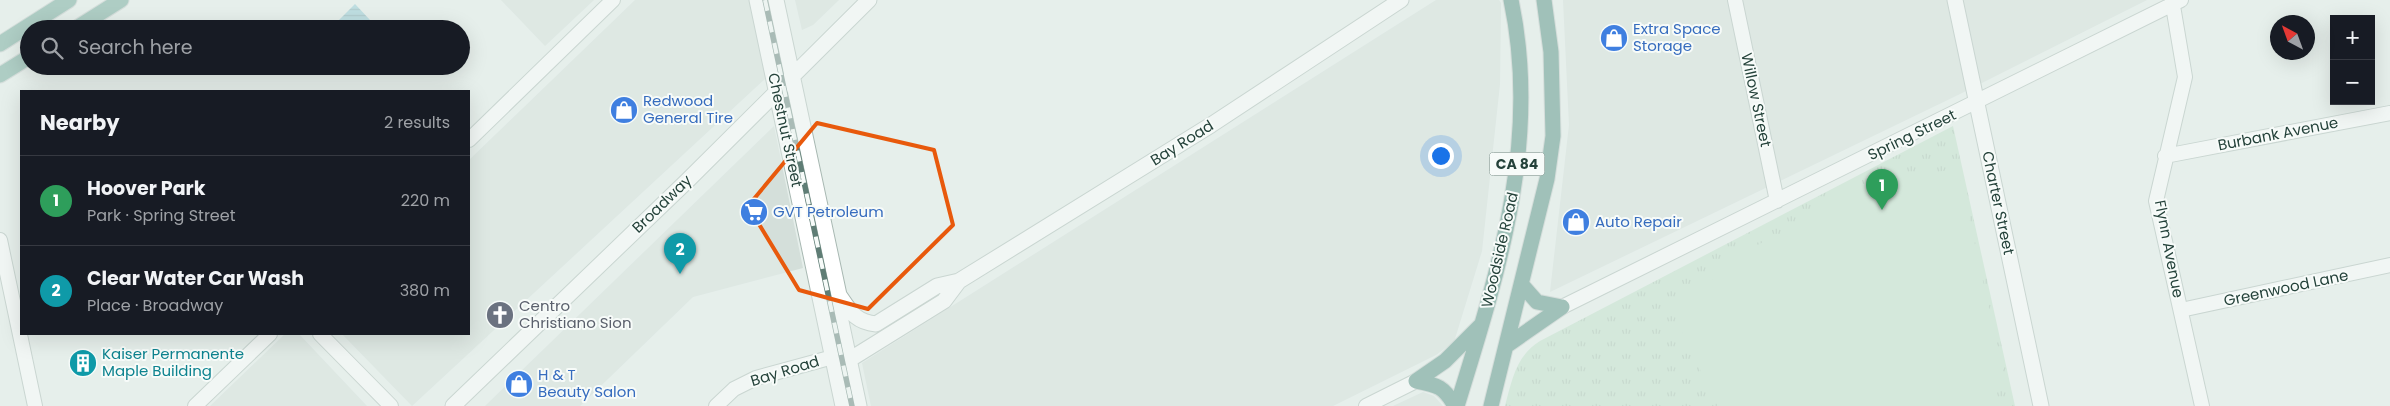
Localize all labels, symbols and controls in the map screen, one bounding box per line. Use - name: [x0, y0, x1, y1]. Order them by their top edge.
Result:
- north arrow: [2270, 15, 2315, 60]
- map controls: [2330, 15, 2375, 105]
- button: +: [2330, 15, 2375, 60]
- place label: Extra Space Storage: [1633, 18, 1721, 56]
- search box: [20, 20, 470, 75]
- shop icon: Extra Space Storage: [1599, 23, 1629, 53]
- icon: search: [38, 34, 66, 62]
- text: Search here: [78, 34, 192, 61]
- street label: Willow Street: [1736, 51, 1777, 149]
- button: −: [2330, 60, 2375, 105]
- street label: Chestnut Street: [763, 71, 808, 189]
- place label: Redwood General Tire: [643, 90, 733, 128]
- shop icon: Redwood General Tire: [609, 95, 639, 125]
- street label: Spring Street: [1864, 104, 1959, 165]
- text: Nearby: [40, 108, 120, 137]
- text: 2 results: [384, 111, 450, 134]
- street label: Burbank Avenue: [2216, 112, 2340, 155]
- street label: Bay Road: [1146, 115, 1217, 170]
- your location: [1428, 143, 1454, 169]
- street label: Charter Street: [1977, 149, 2020, 257]
- road number: CA 84: [1490, 152, 1544, 175]
- street label: Broadway: [627, 169, 697, 237]
- pin: 1: [1866, 169, 1898, 210]
- text: Hoover Park: [87, 175, 205, 202]
- text: 1: [53, 189, 59, 212]
- text: 220 m: [401, 189, 450, 212]
- street label: Woodside Road: [1476, 190, 1523, 310]
- supermarket icon: GVT Petroleum: [739, 197, 769, 227]
- street label: Flynn Avenue: [2150, 198, 2189, 300]
- place label: GVT Petroleum: [773, 201, 884, 222]
- text: Park · Spring Street: [87, 204, 236, 227]
- shop icon: Auto Repair: [1561, 207, 1591, 237]
- place label: Auto Repair: [1595, 211, 1682, 232]
- pin: 2: [664, 233, 696, 274]
- street label: Greenwood Lane: [2222, 264, 2350, 311]
- text: Clear Water Car Wash: [87, 265, 304, 292]
- text: 2: [51, 279, 61, 302]
- text: 380 m: [400, 279, 450, 302]
- text: Place · Broadway: [87, 294, 223, 317]
- place label: Centro Christiano Sion: [519, 295, 632, 333]
- church icon: Centro Christiano Sion: [485, 300, 515, 330]
- place label: Kaiser Permanente Maple Building: [102, 343, 244, 381]
- building icon: Kaiser Permanente Maple Building: [68, 348, 98, 378]
- street label: Bay Road: [748, 350, 822, 391]
- place label: H & T Beauty Salon: [538, 364, 636, 402]
- shop icon: H & T Beauty Salon: [504, 369, 534, 399]

